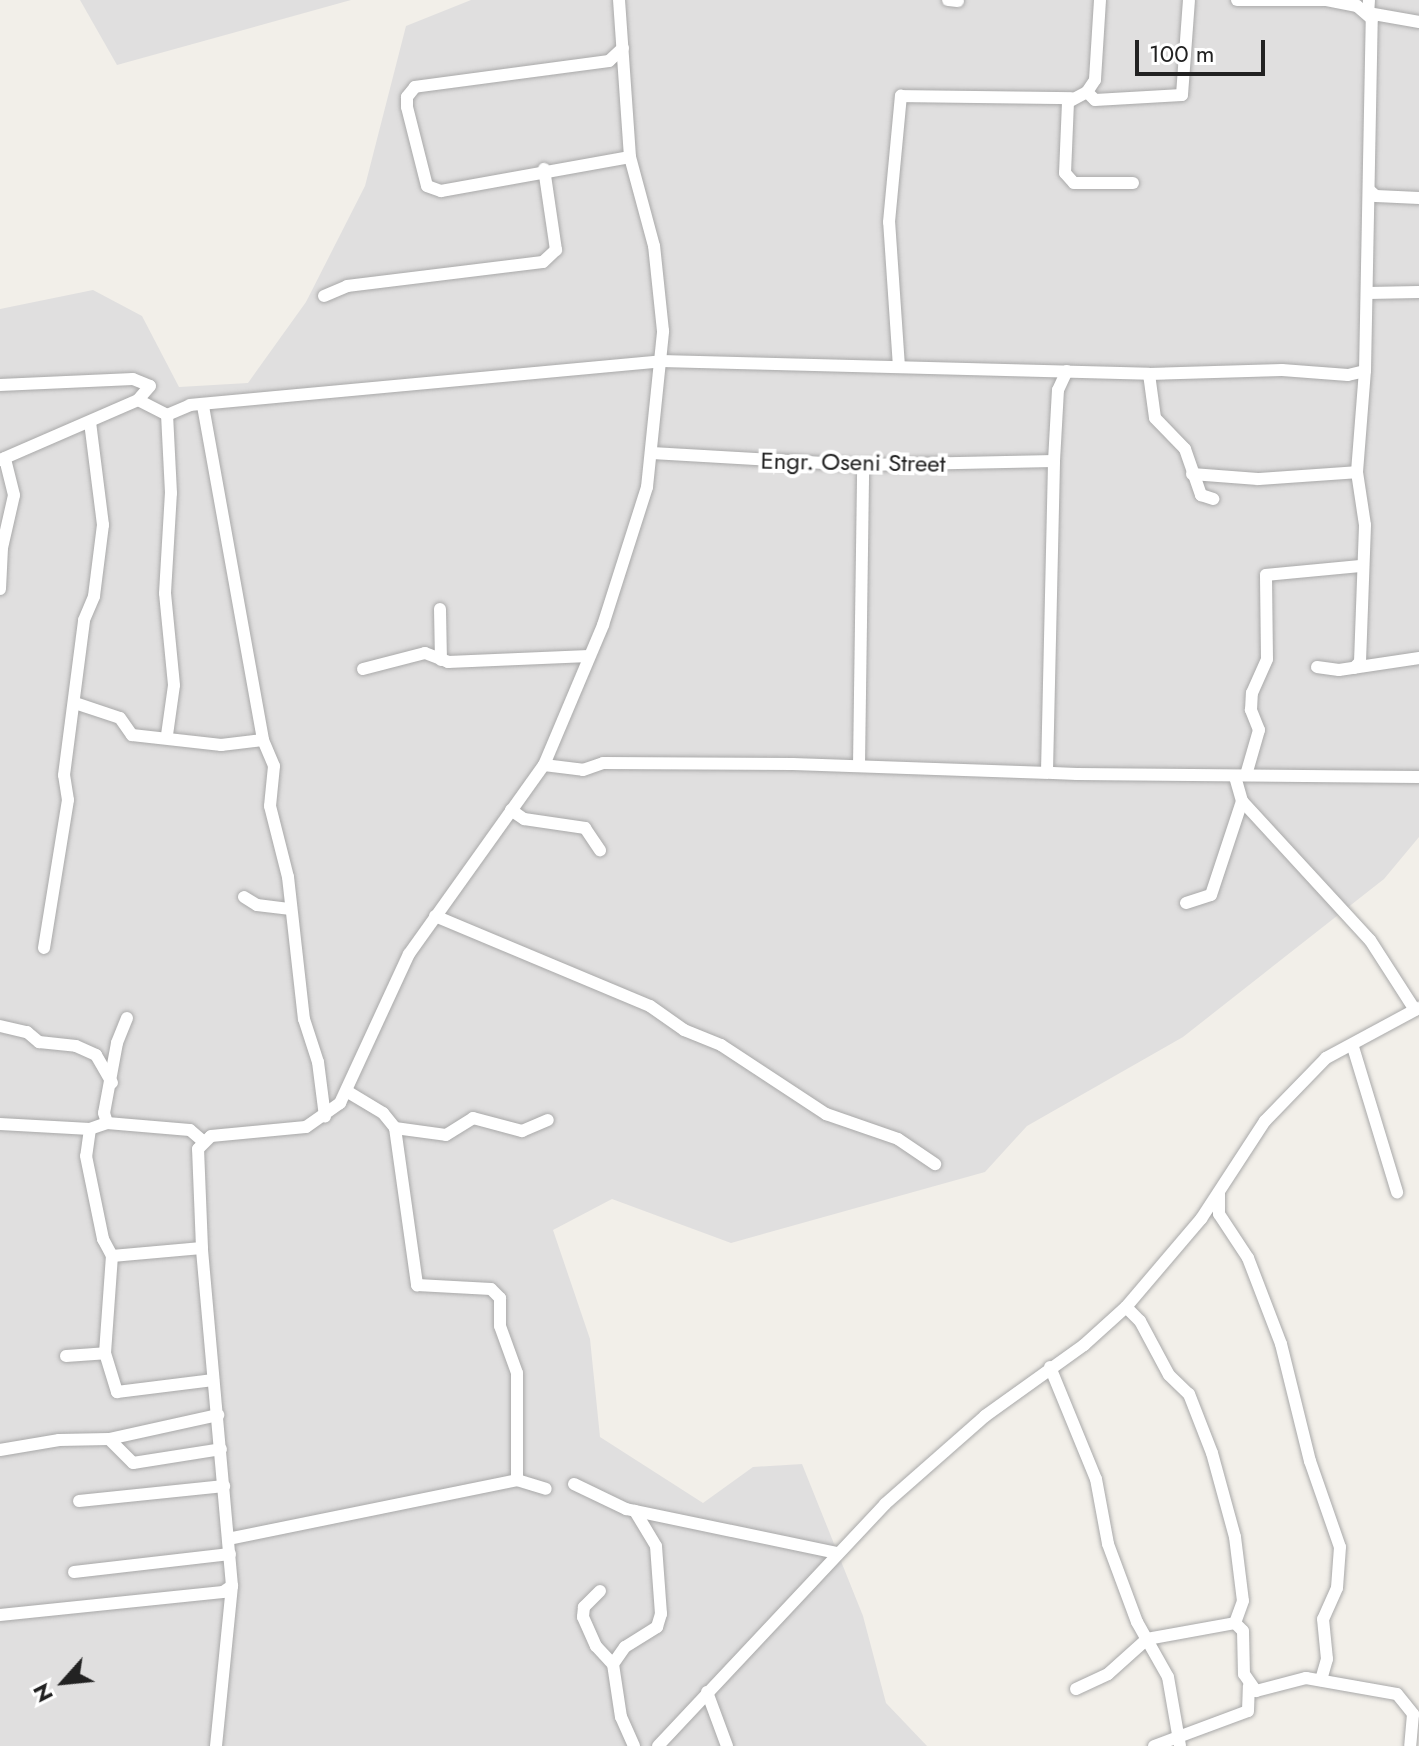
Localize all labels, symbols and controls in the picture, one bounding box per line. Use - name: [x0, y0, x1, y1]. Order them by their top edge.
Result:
- scale bar: [1139, 24, 1269, 74]
- text: 100 m: [1149, 36, 1215, 71]
- street label: Engr. Oseni Street: [760, 446, 946, 478]
- north arrow: [24, 1642, 104, 1722]
- text: N: [24, 1678, 61, 1708]

